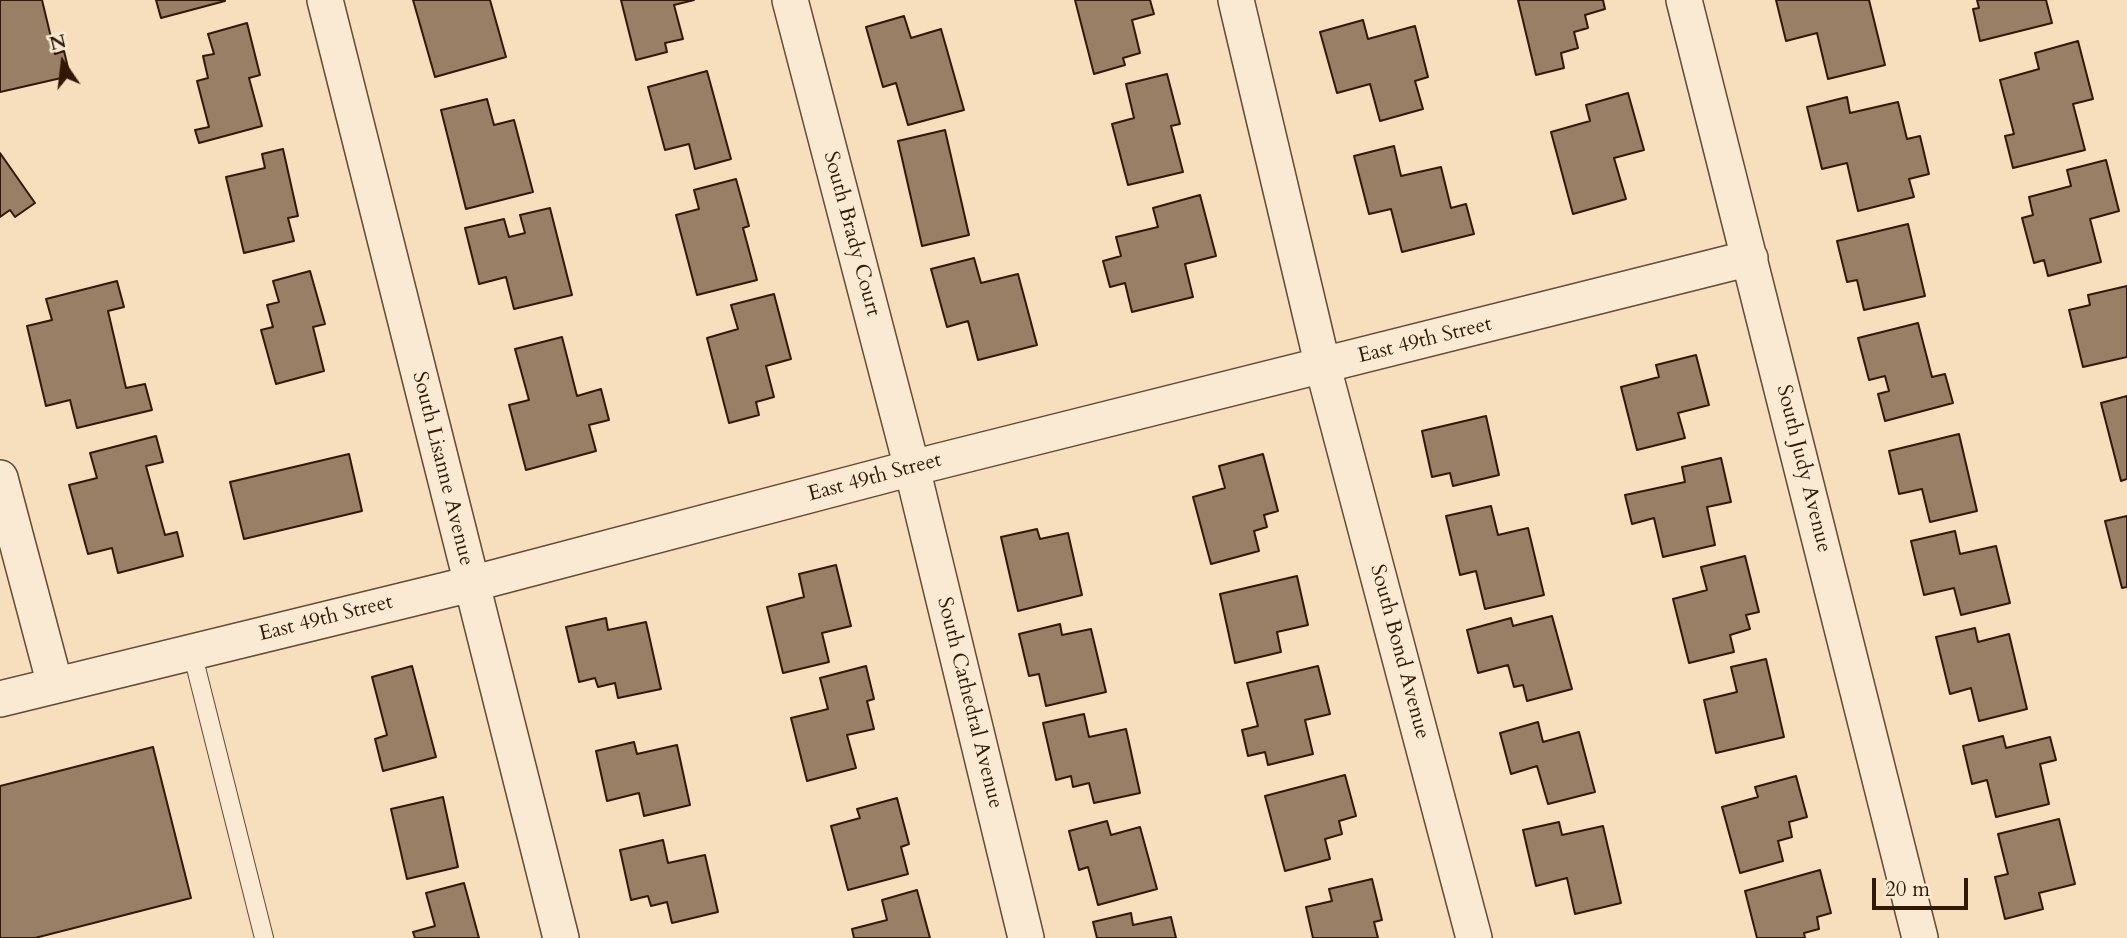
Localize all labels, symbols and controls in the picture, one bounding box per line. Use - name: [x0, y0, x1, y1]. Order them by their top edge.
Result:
- north arrow: [28, 28, 98, 98]
- text: N: [47, 28, 69, 57]
- street label: South Brady Court: [817, 149, 885, 319]
- street label: East 49th Street: [1355, 312, 1495, 370]
- street label: South Lisanne Avenue: [406, 369, 478, 569]
- street label: South Judy Avenue: [1770, 383, 1836, 555]
- street label: East 49th Street: [805, 448, 945, 508]
- street label: South Bond Avenue: [1364, 562, 1434, 742]
- street label: East 49th Street: [256, 590, 396, 648]
- street label: South Cathedral Avenue: [931, 595, 1007, 811]
- scale bar: [1875, 864, 1971, 908]
- text: 20 m: [1885, 875, 1930, 904]

